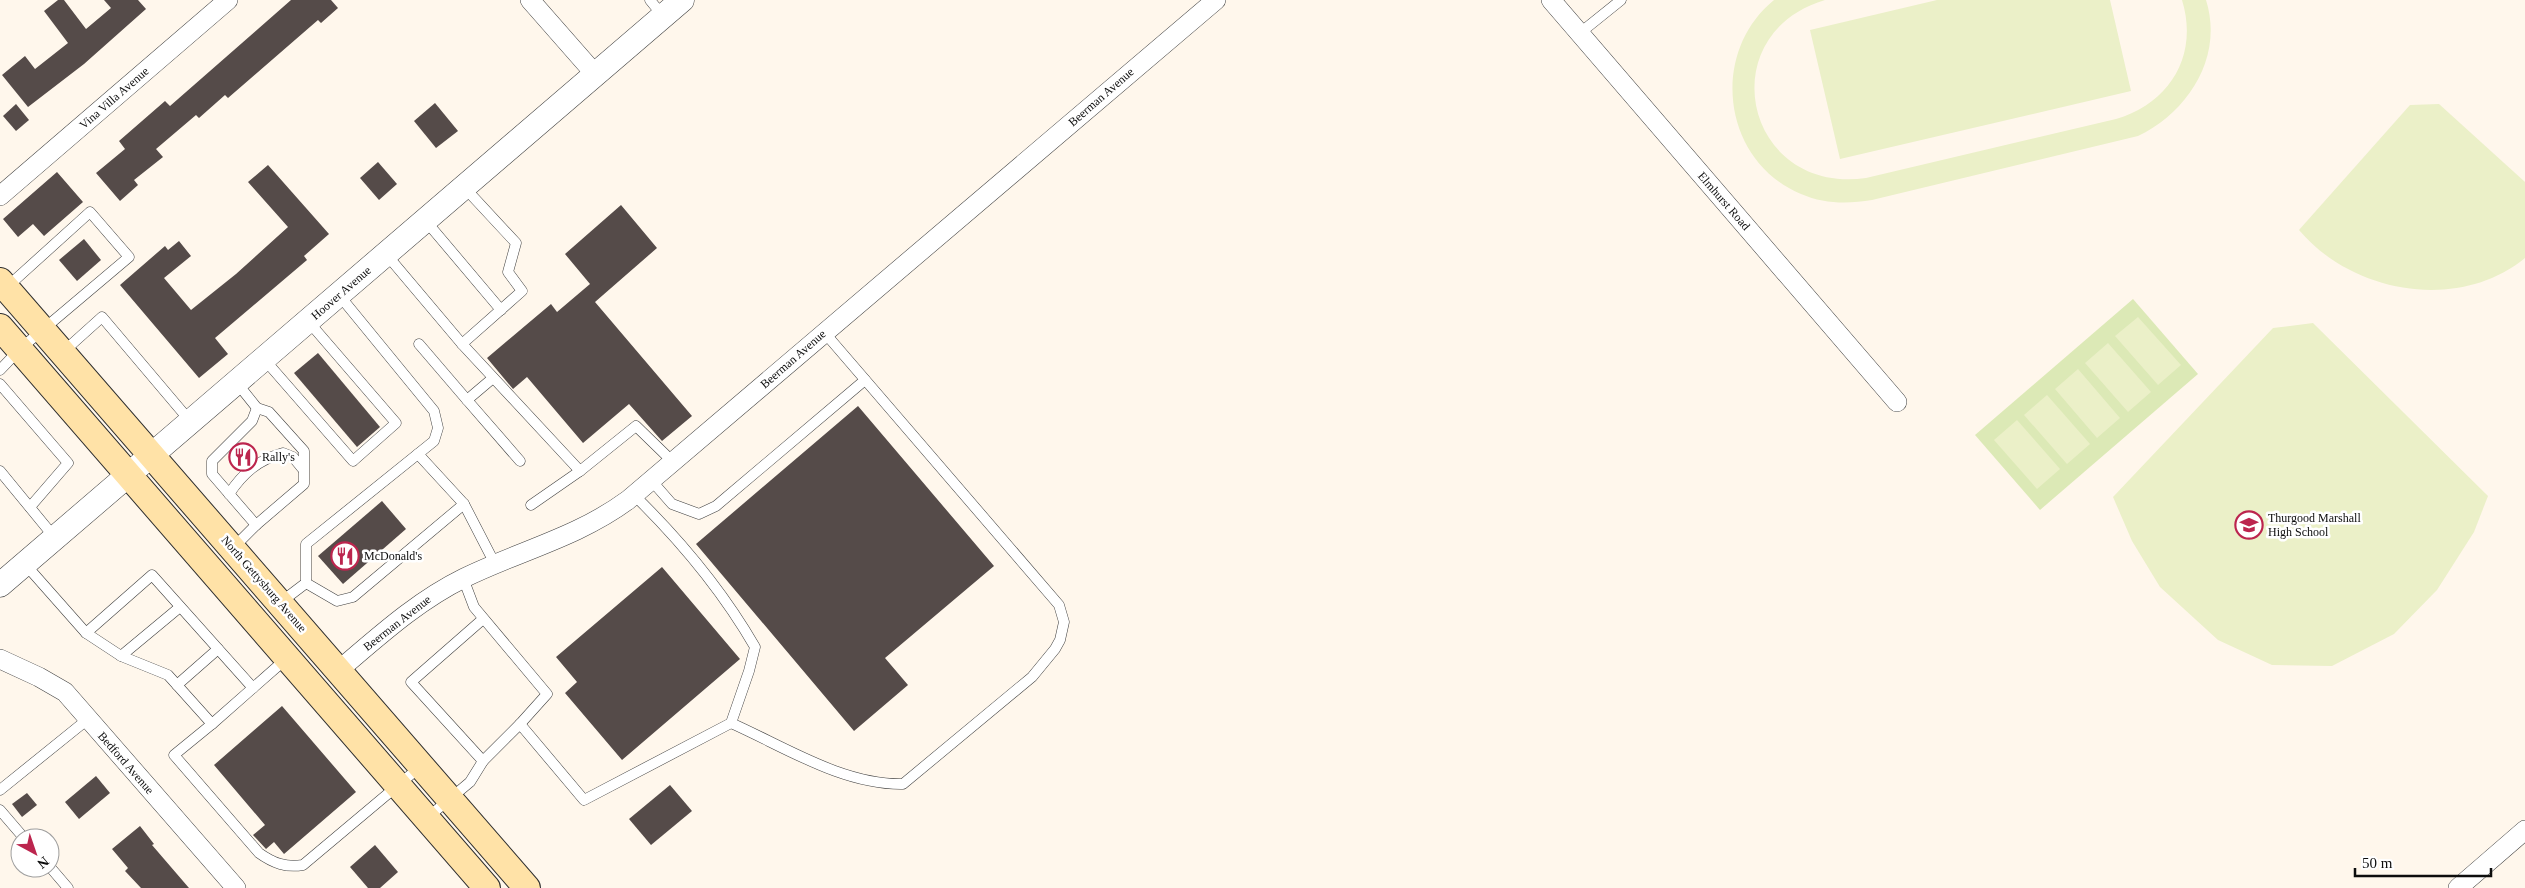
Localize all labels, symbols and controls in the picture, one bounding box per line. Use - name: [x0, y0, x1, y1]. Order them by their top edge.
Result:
- street label: Vina Villa Avenue: [76, 64, 152, 132]
- street label: Beerman Avenue: [1065, 65, 1137, 129]
- street label: Elmhurst Road: [1695, 169, 1753, 233]
- street label: Hoover Avenue: [308, 263, 374, 323]
- street label: Beerman Avenue: [757, 327, 829, 391]
- restaurant icon: Rally's: [228, 442, 258, 472]
- place label: Rally's: [262, 450, 295, 464]
- school or university icon: Thurgood Marshall High School: [2234, 510, 2264, 540]
- place label: Thurgood Marshall High School: [2268, 511, 2361, 539]
- street label: North Gettysburg Avenue: [218, 533, 310, 635]
- restaurant icon: McDonald's: [330, 541, 360, 571]
- place label: McDonald's: [364, 549, 422, 563]
- street label: Beerman Avenue: [360, 592, 434, 654]
- street label: Bedford Avenue: [95, 729, 157, 797]
- north arrow: [10, 828, 60, 878]
- scale bar: [2355, 846, 2491, 878]
- text: N: [34, 854, 52, 872]
- text: 50 m: [2362, 855, 2393, 871]

